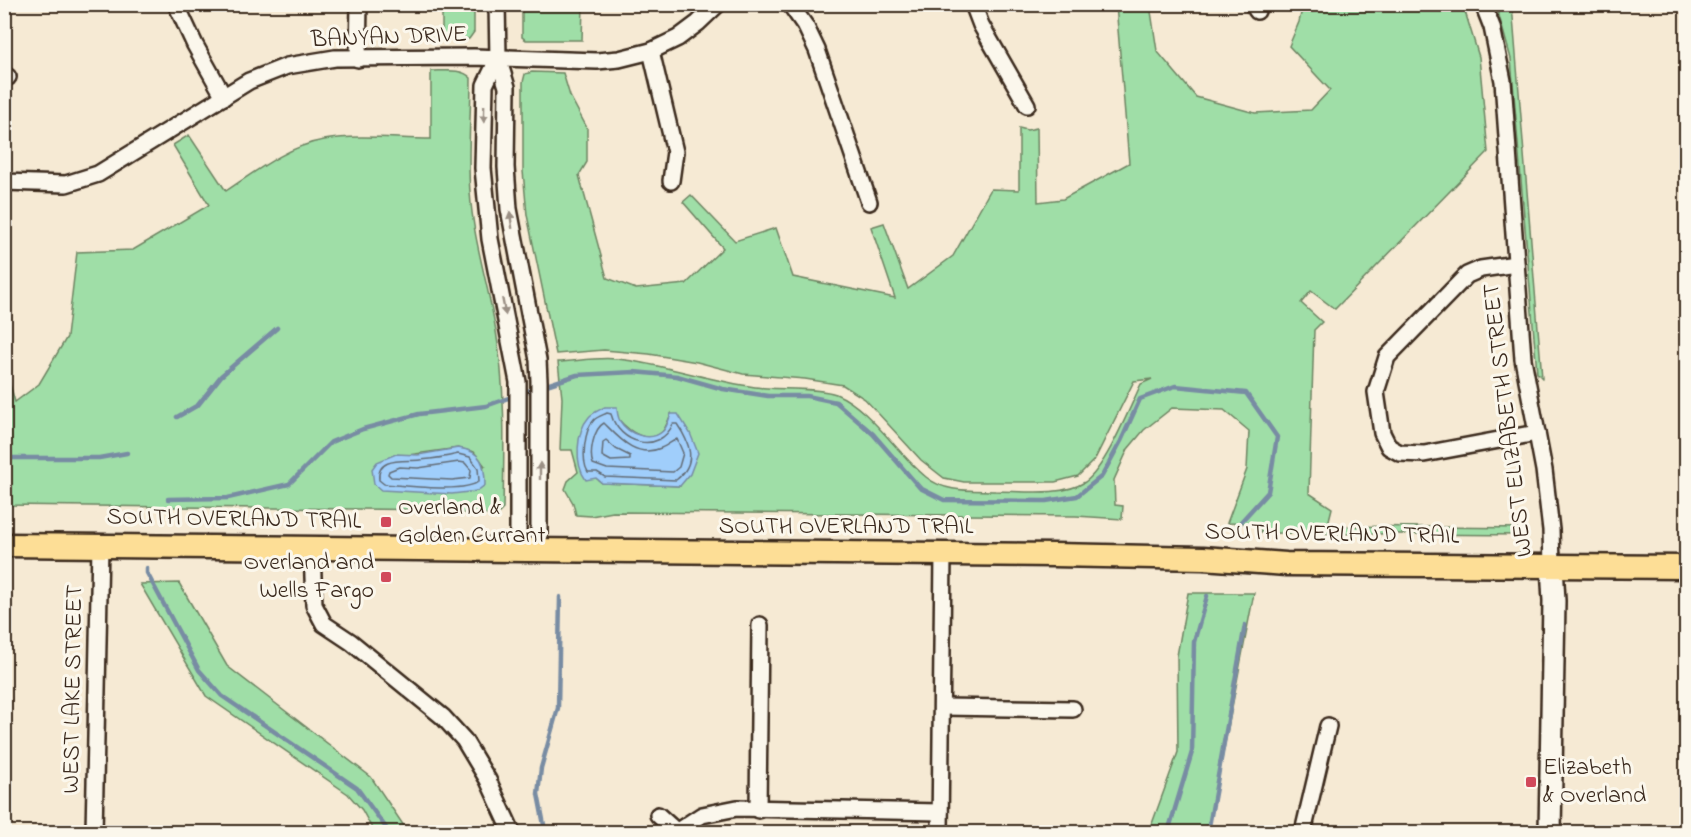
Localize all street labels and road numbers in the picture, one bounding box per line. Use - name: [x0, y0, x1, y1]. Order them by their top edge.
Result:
- street label: BANYAN DRIVE: [309, 18, 468, 58]
- street label: WEST ELIZABETH STREET: [1475, 281, 1543, 559]
- street label: SOUTH OVERLAND TRAIL: [106, 500, 362, 540]
- street label: SOUTH OVERLAND TRAIL: [719, 510, 973, 545]
- street label: SOUTH OVERLAND TRAIL: [1204, 515, 1460, 555]
- street label: WEST LAKE STREET: [55, 584, 93, 794]

